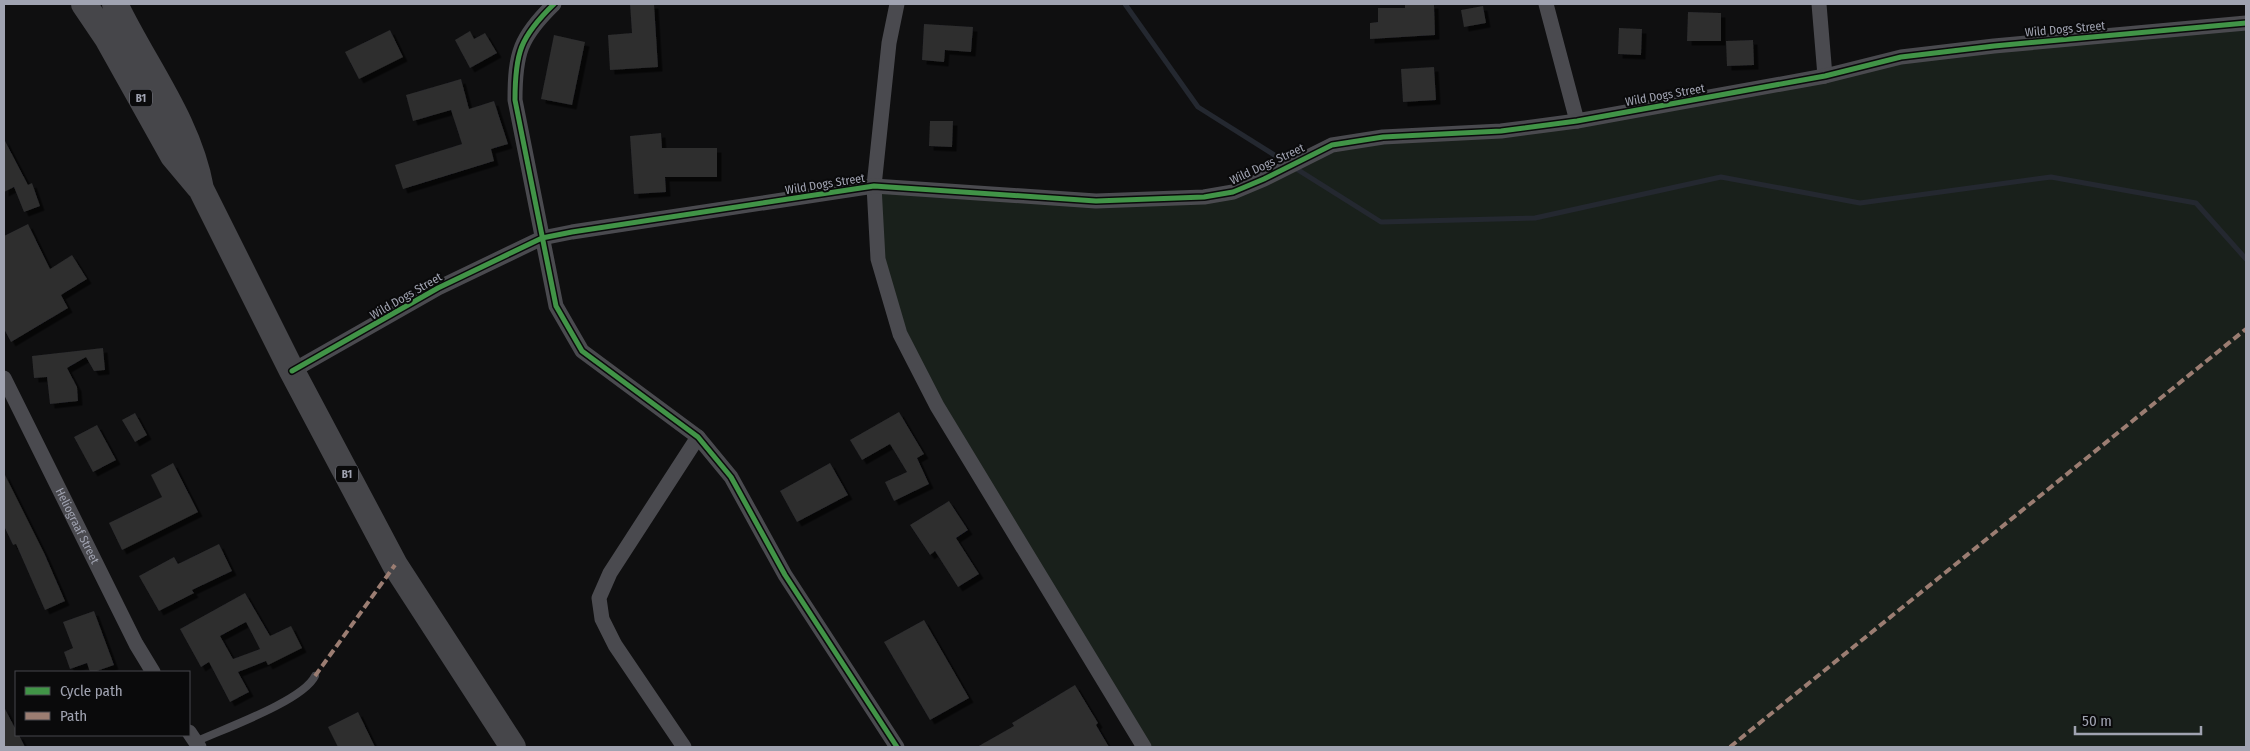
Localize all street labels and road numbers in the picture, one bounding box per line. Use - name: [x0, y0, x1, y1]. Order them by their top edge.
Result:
- street label: Wild Dogs Street: [2024, 19, 2106, 39]
- street label: Wild Dogs Street: [1624, 81, 1706, 109]
- road number: B1: [130, 90, 152, 106]
- street label: Wild Dogs Street: [1227, 141, 1307, 187]
- street label: Wild Dogs Street: [784, 171, 866, 197]
- street label: Wild Dogs Street: [368, 270, 444, 322]
- road number: B1: [336, 466, 358, 482]
- street label: Heliograaf Street: [53, 486, 102, 566]

